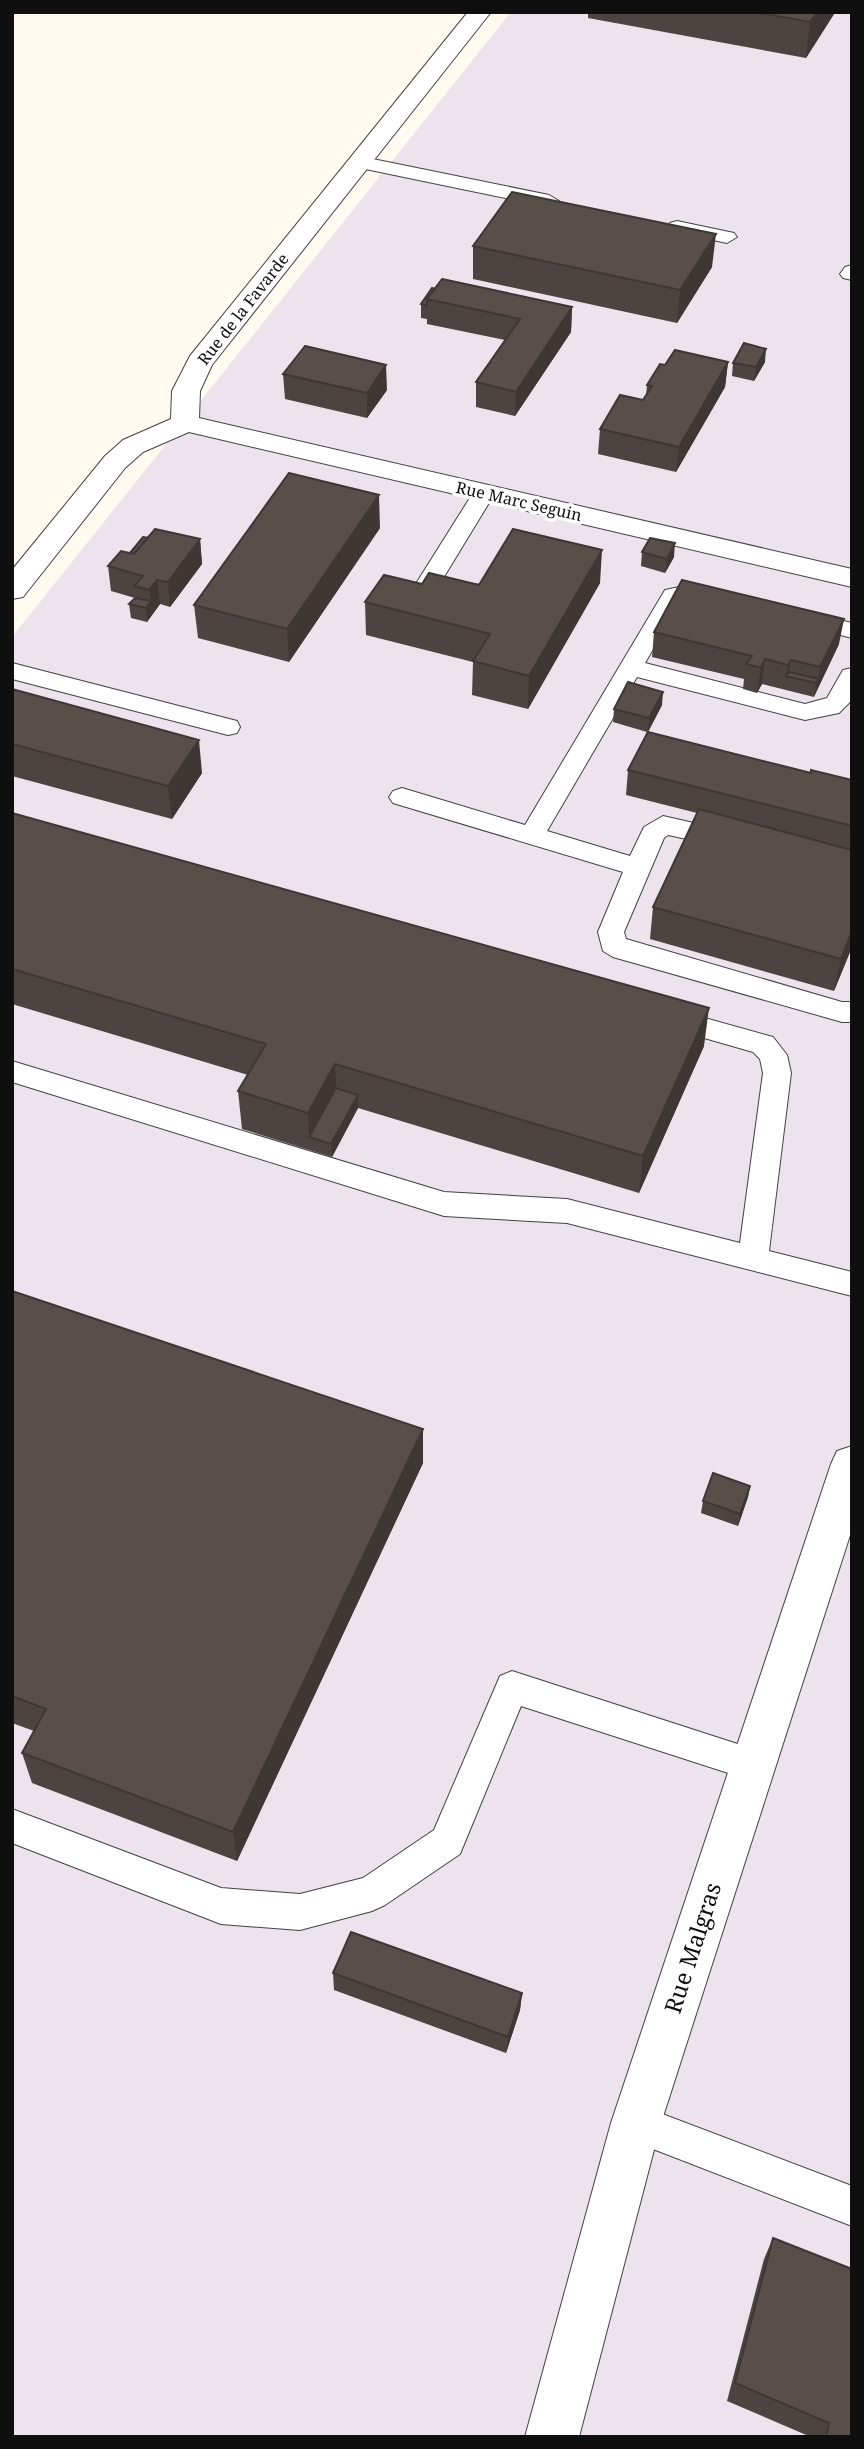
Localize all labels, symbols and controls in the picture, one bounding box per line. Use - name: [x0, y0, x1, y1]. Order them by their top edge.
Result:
- street label: Rue de la Favarde: [192, 249, 294, 369]
- street label: Rue Marc Seguin: [454, 476, 584, 526]
- street label: Rue Malgras: [656, 1878, 728, 2017]

